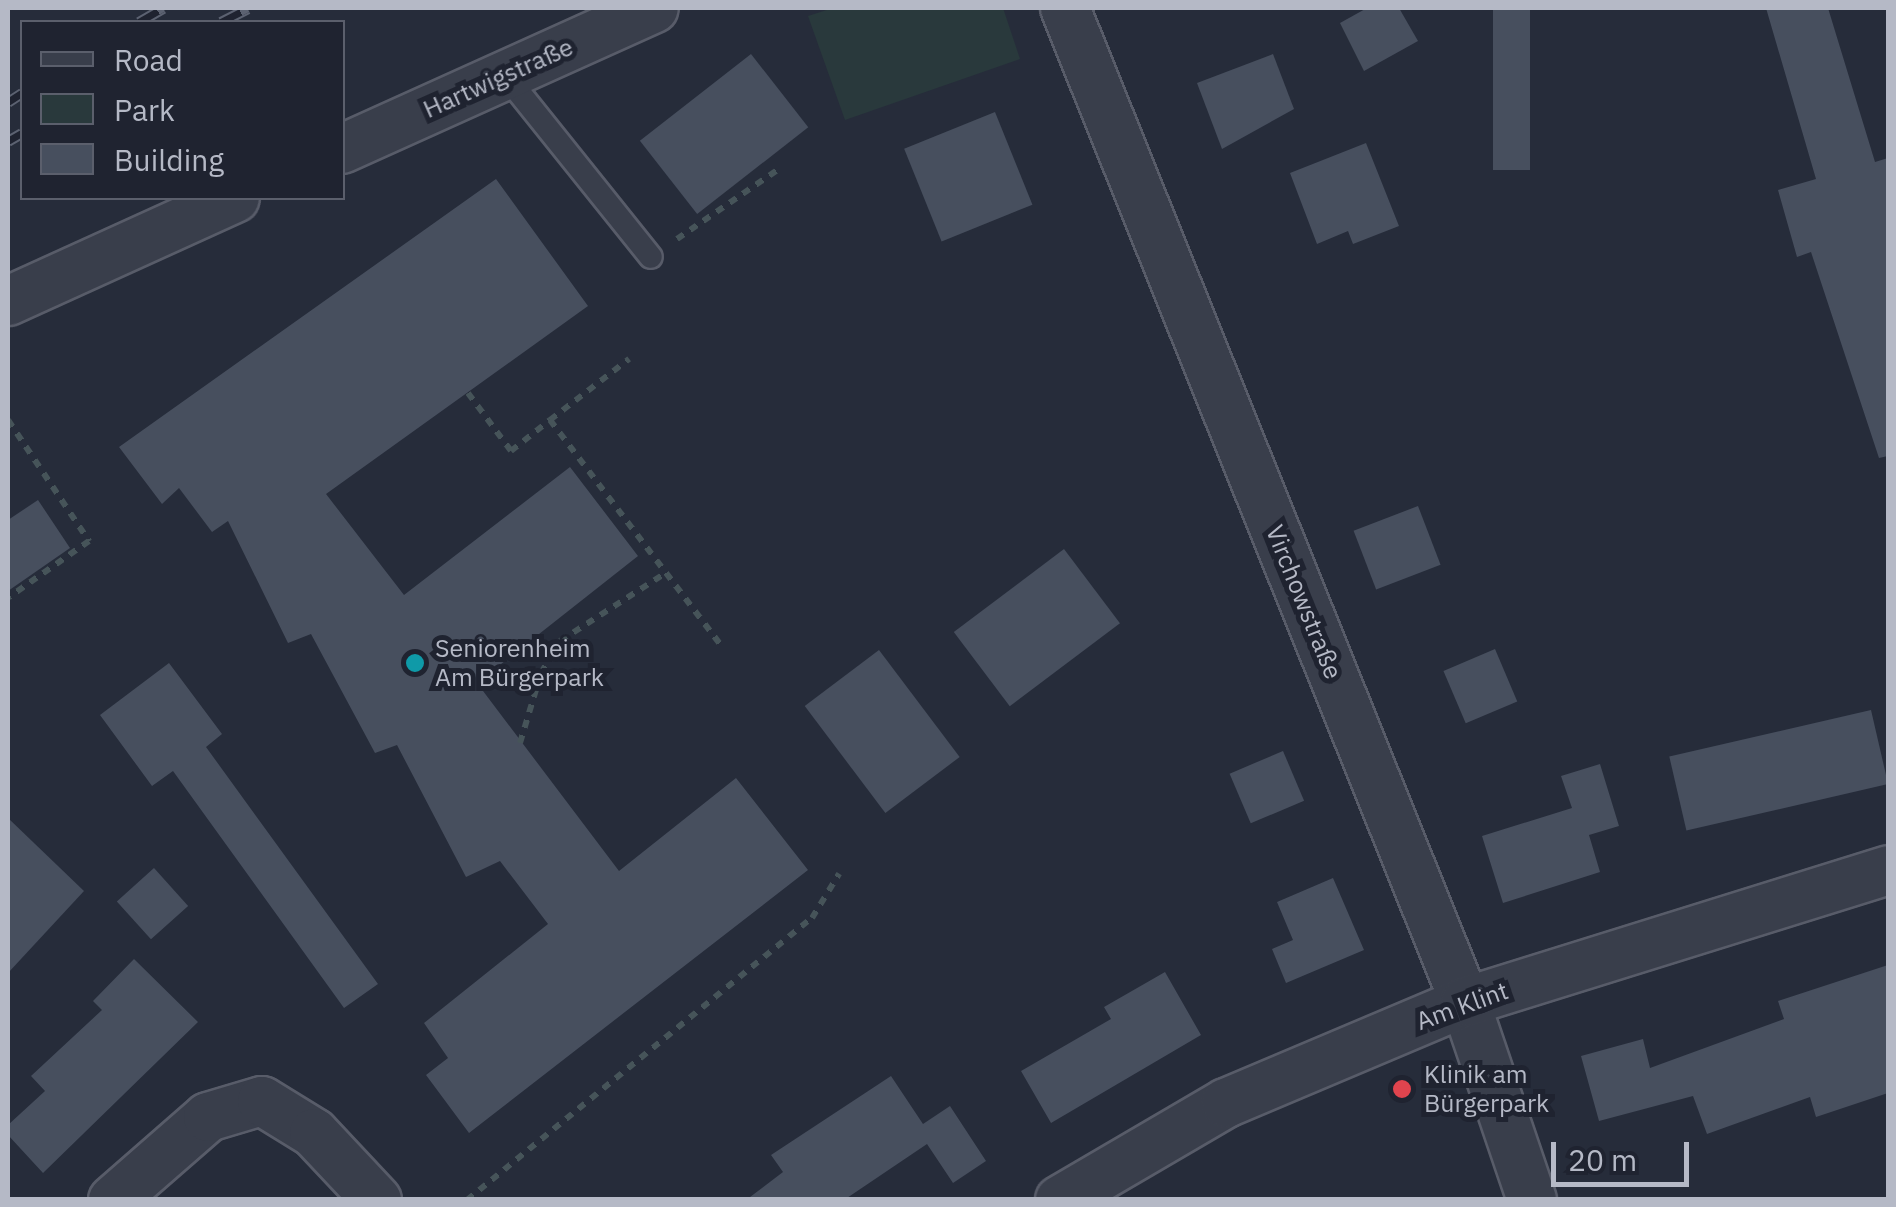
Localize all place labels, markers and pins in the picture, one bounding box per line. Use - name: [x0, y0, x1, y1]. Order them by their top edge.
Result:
- place label: Seniorenheim Am Bürgerpark: [435, 634, 604, 693]
- marker: Seniorenheim Am Bürgerpark: [404, 652, 426, 674]
- place label: Klinik am Bürgerpark: [1424, 1060, 1549, 1119]
- marker: Klinik am Bürgerpark: [1389, 1076, 1415, 1102]

